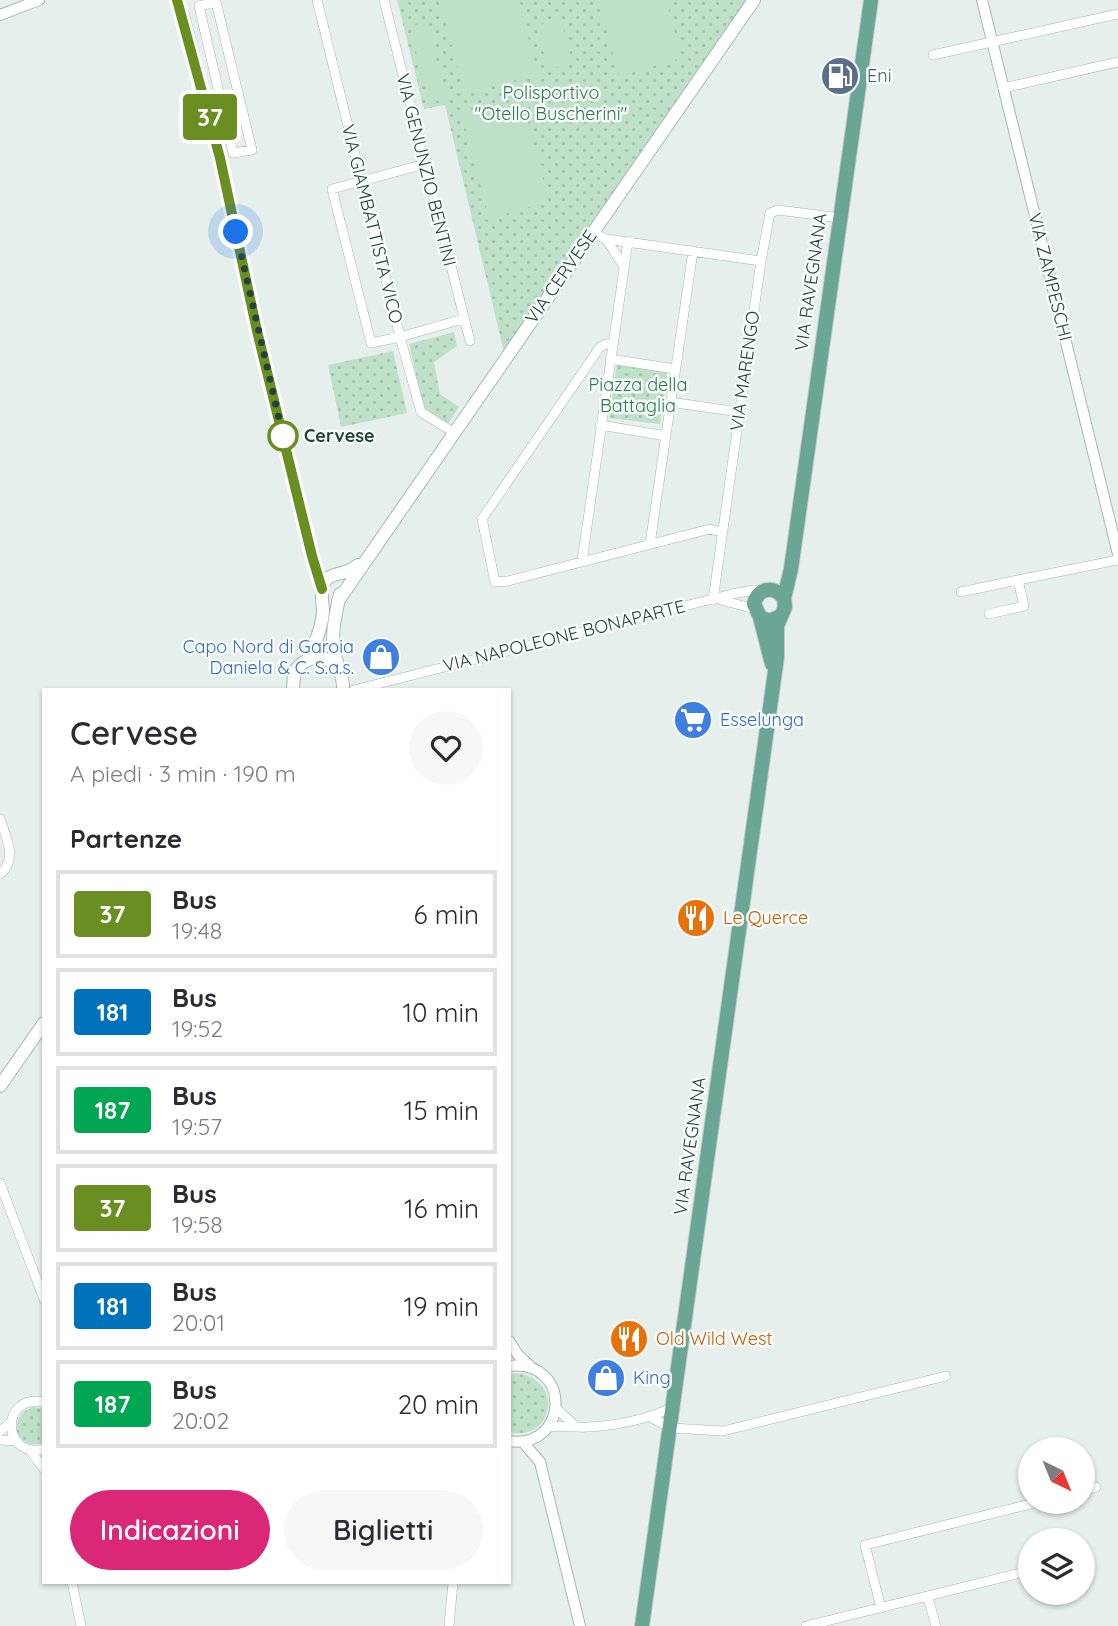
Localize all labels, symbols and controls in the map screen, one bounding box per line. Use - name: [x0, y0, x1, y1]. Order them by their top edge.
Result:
- fuel station icon: Eni: [819, 55, 861, 97]
- place label: Eni: [867, 64, 891, 87]
- street label: VIA GENUNZIO BENTINI: [391, 71, 462, 269]
- park label: Polisportivo "Otello Buscherini": [475, 81, 628, 125]
- line badge: 37: [178, 94, 242, 140]
- text: 37: [197, 102, 223, 132]
- street label: VIA GIAMBATTISTA VICO: [337, 122, 408, 326]
- street label: VIA ZAMPESCHI: [1023, 210, 1078, 343]
- street label: VIA RAVEGNANA: [789, 211, 832, 353]
- your location: [218, 214, 253, 249]
- street label: VIA CERVESE: [520, 225, 601, 328]
- street label: VIA MARENGO: [725, 309, 764, 433]
- park label: Piazza della Battaglia: [589, 373, 687, 417]
- marker: Cervese: [268, 421, 298, 451]
- place label: Cervese: [304, 424, 375, 447]
- street label: VIA NAPOLEONE BONAPARTE: [440, 594, 687, 677]
- place label: Capo Nord di Garoia Daniela & C. S.a.s.: [183, 635, 354, 679]
- shop icon: Capo Nord di Garoia Daniela & C. S.a.s.: [360, 636, 402, 678]
- supermarket icon: Esselunga: [672, 699, 714, 741]
- place label: Esselunga: [720, 708, 804, 731]
- button: heart: [409, 711, 483, 785]
- text: Cervese: [70, 712, 198, 753]
- text: A piedi · 3 min · 190 m: [70, 759, 296, 788]
- text: Partenze: [70, 822, 182, 855]
- text: Bus: [172, 883, 217, 916]
- restaurant icon: Le Querce: [675, 897, 717, 939]
- text: 6 min: [414, 898, 479, 931]
- text: 37: [99, 899, 126, 929]
- place label: Le Querce: [723, 906, 808, 929]
- text: 19:48: [172, 916, 222, 945]
- text: Bus: [172, 981, 217, 1014]
- text: 10 min: [403, 996, 479, 1029]
- text: 181: [97, 997, 128, 1027]
- text: 19:52: [172, 1014, 223, 1043]
- street label: VIA RAVEGNANA: [668, 1075, 711, 1217]
- text: Bus: [172, 1079, 217, 1112]
- text: 15 min: [404, 1094, 479, 1127]
- text: 187: [95, 1095, 130, 1125]
- text: 19:57: [172, 1112, 222, 1141]
- text: Bus: [172, 1177, 217, 1210]
- text: 16 min: [404, 1192, 479, 1225]
- text: 37: [99, 1193, 126, 1223]
- text: 19:58: [172, 1210, 223, 1239]
- text: Bus: [172, 1275, 217, 1308]
- text: 19 min: [403, 1290, 479, 1323]
- text: 181: [97, 1291, 128, 1321]
- text: 20:01: [172, 1308, 225, 1337]
- restaurant icon: Old Wild West: [608, 1318, 650, 1360]
- place label: Old Wild West: [656, 1327, 772, 1350]
- shop icon: King: [585, 1357, 627, 1399]
- place label: King: [633, 1366, 671, 1389]
- text: Bus: [172, 1373, 217, 1406]
- text: 20 min: [398, 1388, 479, 1421]
- text: 187: [95, 1389, 130, 1419]
- text: 20:02: [172, 1406, 229, 1435]
- north arrow: [1018, 1437, 1096, 1514]
- map controls: [1018, 1437, 1095, 1605]
- button: Indicazioni: [70, 1490, 270, 1570]
- button: Biglietti: [284, 1490, 483, 1570]
- button: layers: [1018, 1528, 1095, 1605]

